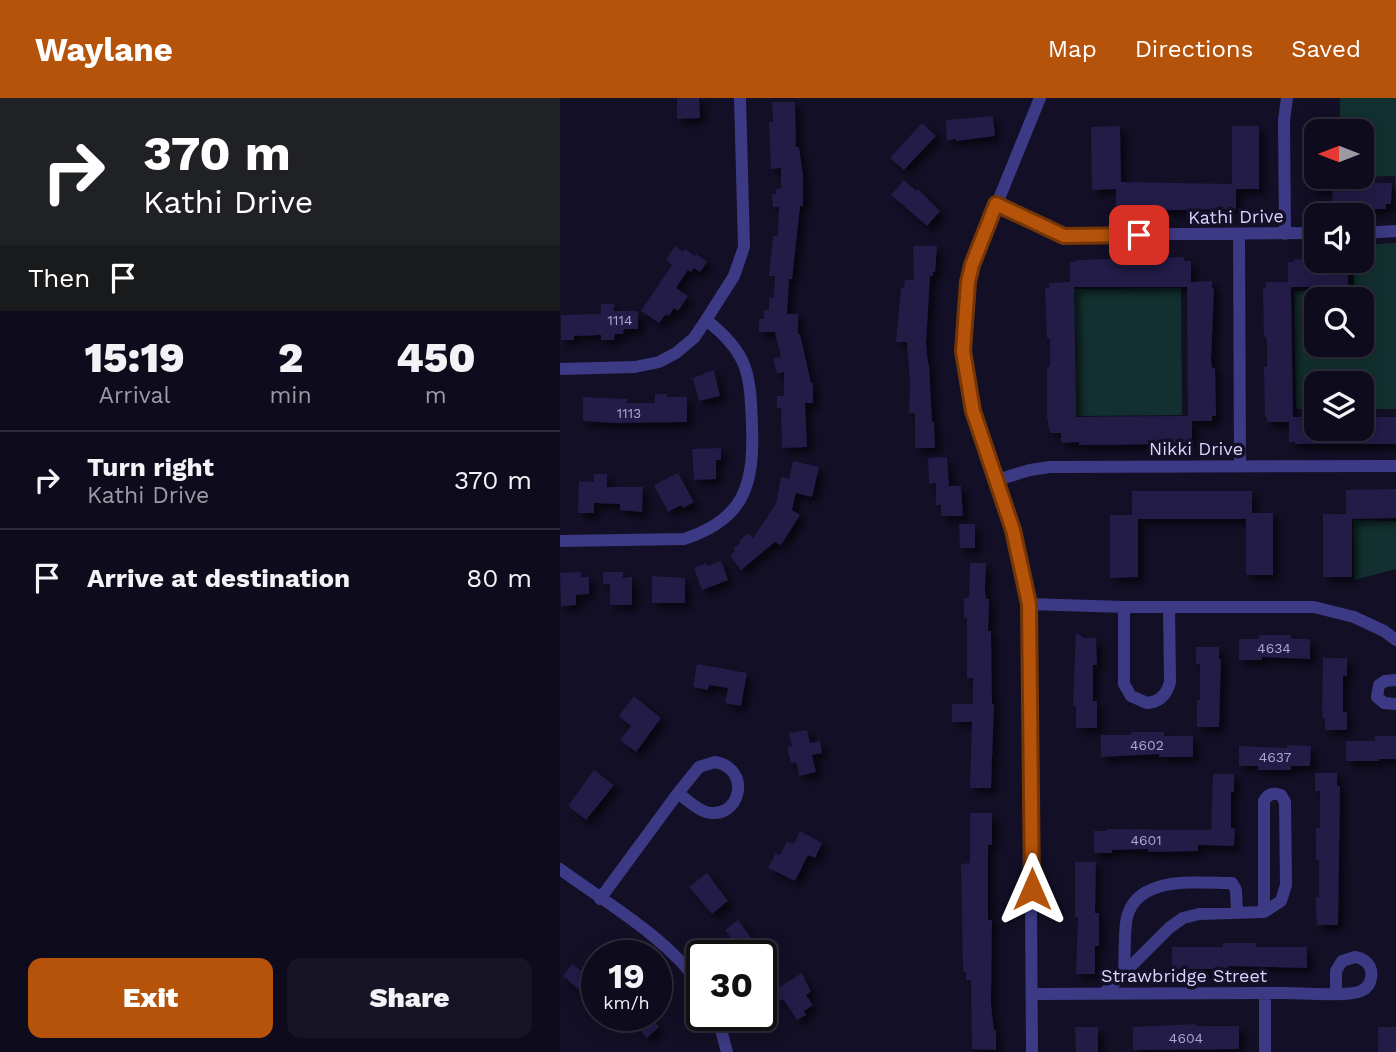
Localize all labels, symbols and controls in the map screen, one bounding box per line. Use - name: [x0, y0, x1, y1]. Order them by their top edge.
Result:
- text: Waylane: [35, 30, 173, 69]
- text: Map: [1048, 35, 1097, 63]
- text: Directions: [1135, 35, 1253, 63]
- text: Saved: [1291, 35, 1361, 63]
- north arrow: [1304, 119, 1374, 189]
- map controls: [1304, 119, 1374, 441]
- text: 370 m: [143, 124, 291, 182]
- icon: right: [28, 126, 119, 217]
- text: Kathi Drive: [143, 183, 313, 221]
- button: sound: [1304, 203, 1374, 273]
- pin: [1109, 205, 1169, 265]
- street label: Kathi Drive: [1188, 205, 1284, 228]
- icon: arrive: [1120, 216, 1158, 254]
- icon: arrive: [104, 259, 142, 297]
- text: Then: [28, 263, 90, 293]
- button: search: [1304, 287, 1374, 357]
- house number: 1114: [608, 312, 632, 328]
- text: 15:19: [84, 333, 185, 382]
- text: 2: [278, 333, 303, 382]
- text: 450: [396, 333, 476, 382]
- button: layers: [1304, 371, 1374, 441]
- text: Arrival: [99, 382, 171, 409]
- text: min: [269, 382, 312, 409]
- text: m: [425, 382, 447, 409]
- house number: 1113: [617, 405, 641, 421]
- street label: Nikki Drive: [1149, 438, 1243, 459]
- text: Turn right: [87, 452, 214, 482]
- icon: right: [28, 461, 66, 499]
- text: 370 m: [454, 465, 532, 495]
- text: Kathi Drive: [87, 482, 209, 509]
- icon: arrive: [28, 559, 66, 597]
- text: Arrive at destination: [87, 563, 350, 593]
- text: 80 m: [466, 563, 532, 593]
- house number: 4634: [1257, 640, 1291, 656]
- house number: 4602: [1130, 737, 1164, 753]
- house number: 4637: [1259, 749, 1291, 765]
- house number: 4601: [1130, 832, 1162, 848]
- position arrow: [995, 852, 1069, 926]
- speed limit sign: 30: [686, 940, 777, 1031]
- text: 19: [608, 955, 645, 997]
- button: Exit: [28, 958, 273, 1038]
- button: Share: [287, 958, 532, 1038]
- street label: Strawbridge Street: [1101, 965, 1268, 986]
- text: km/h: [603, 992, 650, 1013]
- house number: 4604: [1169, 1030, 1203, 1046]

